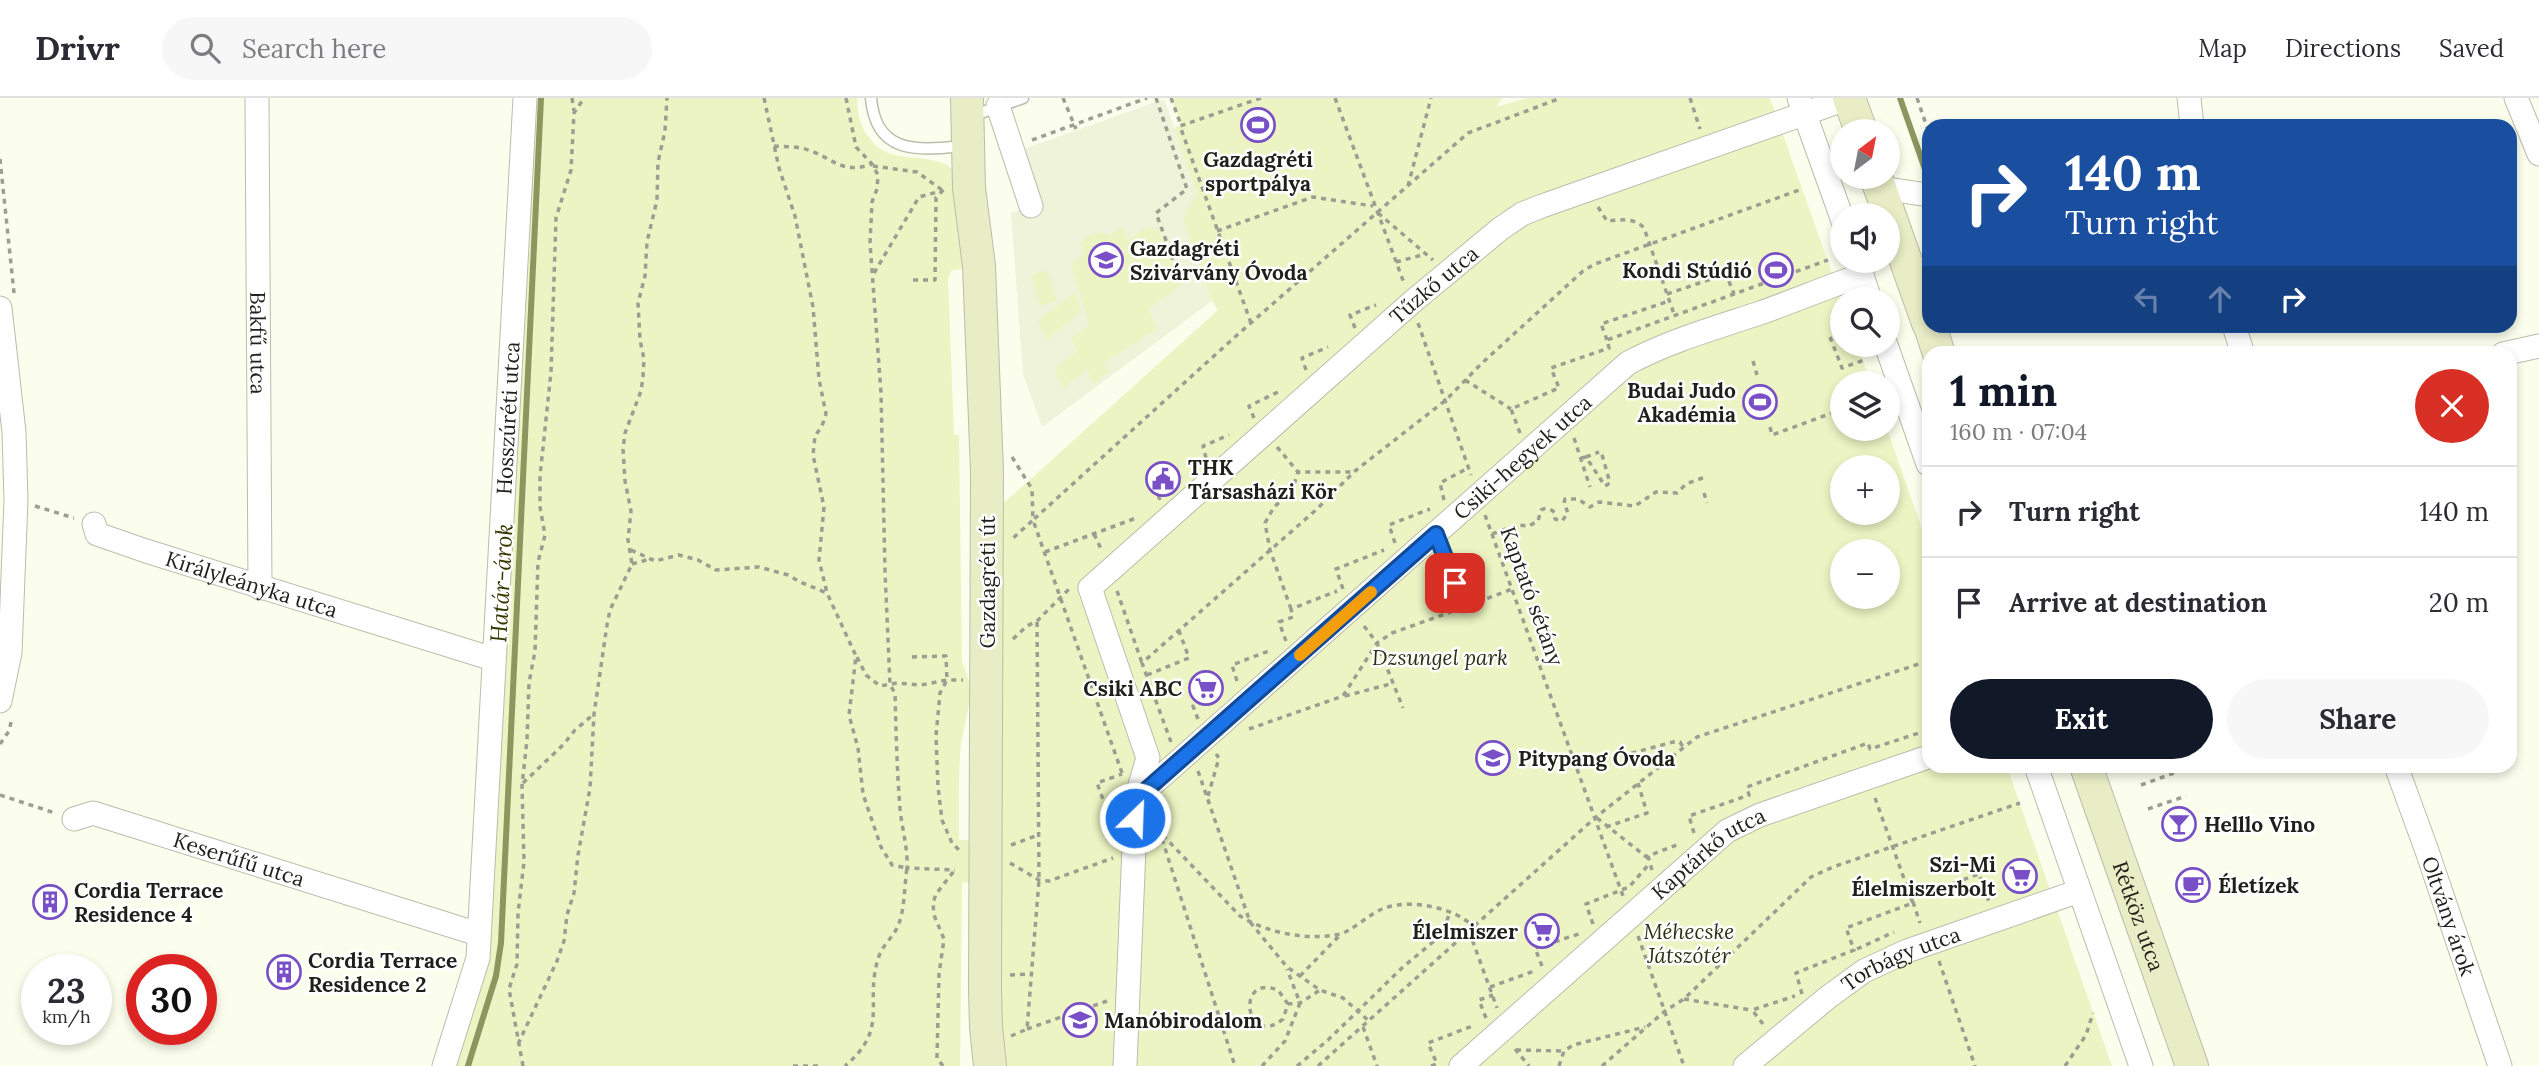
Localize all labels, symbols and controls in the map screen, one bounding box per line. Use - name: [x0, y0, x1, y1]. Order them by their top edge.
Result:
- search box: [162, 17, 652, 80]
- text: Drivr: [35, 27, 120, 69]
- icon: search: [186, 29, 224, 67]
- text: Search here: [242, 32, 386, 65]
- text: Map: [2198, 33, 2247, 64]
- text: Directions: [2285, 33, 2401, 64]
- text: Saved: [2439, 33, 2504, 64]
- sports icon: Gazdagréti sportpálya: [1239, 106, 1277, 144]
- north arrow: [1830, 119, 1900, 189]
- map controls: [1830, 119, 1900, 609]
- text: 140 m: [2065, 141, 2201, 203]
- place label: Gazdagréti sportpálya: [1203, 146, 1313, 197]
- icon: right: [1950, 147, 2041, 238]
- text: Turn right: [2065, 202, 2218, 243]
- button: sound: [1830, 203, 1900, 273]
- place label: Gazdagréti Szivárvány Óvoda: [1130, 235, 1307, 286]
- street label: Tűzkő utca: [1383, 239, 1484, 330]
- school or university icon: Gazdagréti Szivárvány Óvoda: [1087, 241, 1125, 279]
- sports icon: Kondi Stúdió: [1757, 251, 1795, 289]
- place label: Kondi Stúdió: [1622, 257, 1752, 284]
- icon: left: [2128, 280, 2166, 318]
- icon: ahead: [2201, 280, 2239, 318]
- icon: right: [2274, 280, 2312, 318]
- button: search: [1830, 287, 1900, 357]
- street label: Bakfű utca: [245, 291, 272, 395]
- street label: Hosszúréti utca: [490, 341, 525, 495]
- text: 1 min: [1950, 364, 2057, 418]
- button: close: [2415, 369, 2489, 443]
- button: layers: [1830, 371, 1900, 441]
- place label: Budai Judo Akadémia: [1627, 377, 1736, 428]
- sports icon: Budai Judo Akadémia: [1741, 383, 1779, 421]
- street label: Csiki-hegyek utca: [1448, 388, 1597, 525]
- text: 160 m · 07:04: [1950, 417, 2087, 446]
- place label: THK Társasházi Kör: [1188, 454, 1337, 505]
- button: +: [1830, 455, 1900, 525]
- public building icon: THK Társasházi Kör: [1144, 460, 1182, 498]
- icon: right: [1950, 493, 1988, 531]
- text: Turn right: [2009, 495, 2140, 528]
- text: 140 m: [2419, 495, 2489, 528]
- street label: Gazdagréti út: [974, 515, 1001, 648]
- water label: Határ-árok: [483, 523, 519, 643]
- street label: Kaptató sétány: [1494, 523, 1570, 669]
- button: −: [1830, 539, 1900, 609]
- street label: Királyleányka utca: [162, 544, 341, 623]
- pin: [1425, 553, 1485, 613]
- icon: arrive: [1436, 564, 1474, 602]
- icon: arrive: [1950, 584, 1988, 622]
- text: Arrive at destination: [2009, 586, 2267, 619]
- text: 20 m: [2429, 586, 2489, 619]
- park label: Dzsungel park: [1372, 644, 1508, 671]
- supermarket icon: Csiki ABC: [1187, 669, 1225, 707]
- place label: Csiki ABC: [1083, 675, 1183, 702]
- button: Exit: [1950, 679, 2213, 759]
- button: Share: [2227, 679, 2489, 759]
- school or university icon: Pitypang Óvoda: [1474, 739, 1512, 777]
- place label: Pitypang Óvoda: [1518, 745, 1675, 772]
- position arrow: [1098, 781, 1172, 855]
- street label: Kaptárkő utca: [1646, 801, 1770, 905]
- bar icon: Helllo Vino: [2160, 805, 2198, 843]
- place label: Helllo Vino: [2204, 811, 2315, 838]
- street label: Keserűfű utca: [170, 826, 308, 892]
- place label: Szi-Mi Élelmiszerbolt: [1851, 851, 1996, 902]
- street label: Oltvány árok: [2416, 852, 2482, 980]
- supermarket icon: Szi-Mi Élelmiszerbolt: [2001, 857, 2039, 895]
- street label: Rétköz utca: [2107, 857, 2171, 975]
- cafe icon: Életízek: [2174, 866, 2212, 904]
- place label: Életízek: [2218, 872, 2300, 899]
- place label: Cordia Terrace Residence 4: [74, 877, 223, 928]
- building icon: Cordia Terrace Residence 4: [31, 883, 69, 921]
- supermarket icon: Élelmiszer: [1523, 912, 1561, 950]
- place label: Élelmiszer: [1412, 918, 1518, 945]
- park label: Méhecske Játszótér: [1644, 918, 1734, 969]
- street label: Torbágy utca: [1836, 920, 1964, 997]
- place label: Cordia Terrace Residence 2: [308, 947, 457, 998]
- building icon: Cordia Terrace Residence 2: [265, 953, 303, 991]
- speed limit sign: 30: [126, 954, 217, 1045]
- text: 23: [47, 968, 86, 1013]
- school or university icon: Manóbirodalom: [1061, 1001, 1099, 1039]
- text: km/h: [42, 1005, 91, 1028]
- place label: Manóbirodalom: [1104, 1007, 1262, 1034]

